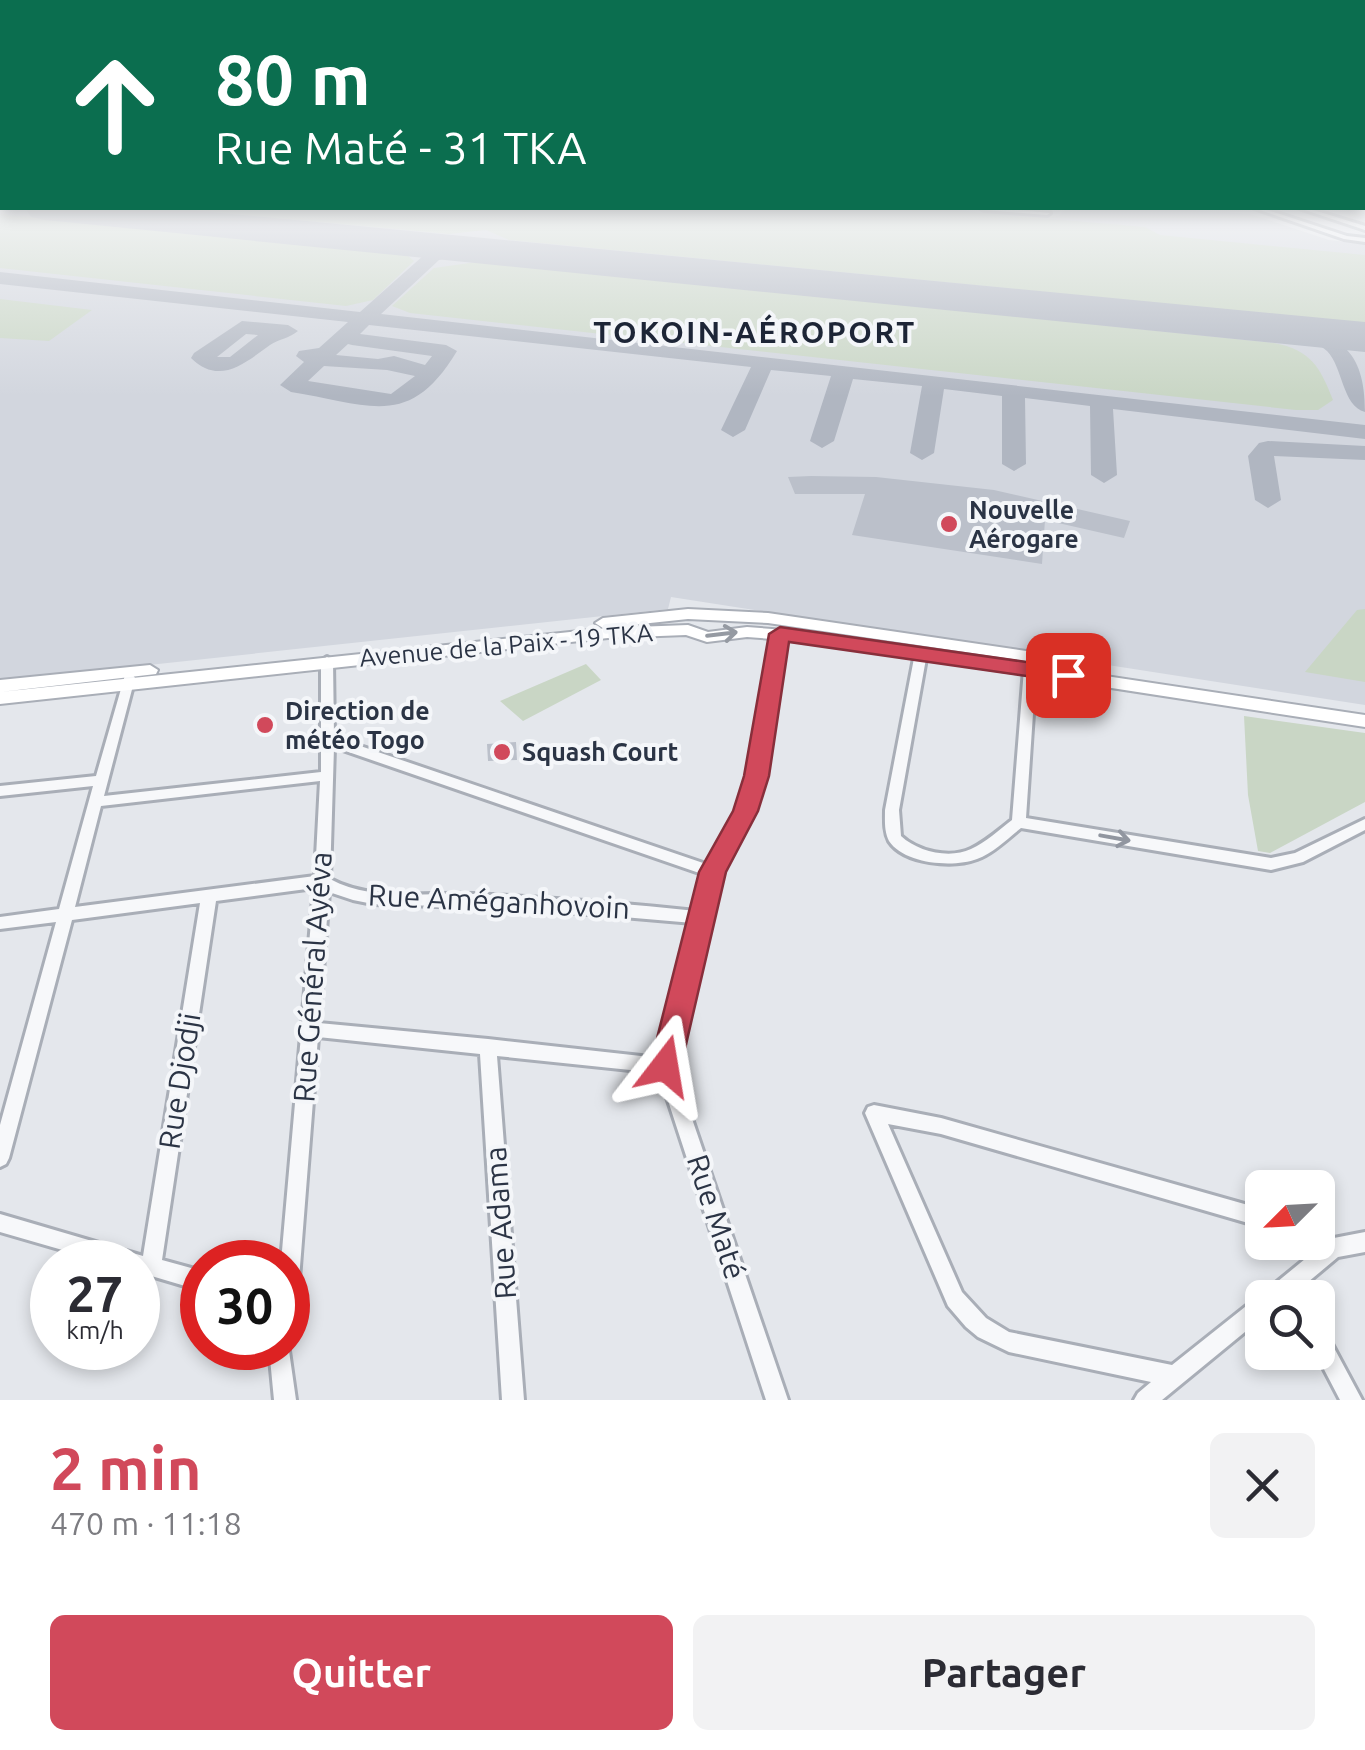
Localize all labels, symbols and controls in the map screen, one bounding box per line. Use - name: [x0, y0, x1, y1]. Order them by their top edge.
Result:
- icon: ahead: [50, 40, 180, 170]
- text: 80 m: [215, 40, 371, 118]
- text: Rue Maté - 31 TKA: [215, 122, 586, 173]
- district label: TOKOIN-AÉROPORT: [593, 314, 917, 349]
- place label: Nouvelle Aérogare: [969, 496, 1079, 553]
- marker: Nouvelle Aérogare: [938, 513, 960, 535]
- street label: Avenue de la Paix - 19 TKA: [358, 618, 654, 672]
- one-way arrow: [706, 624, 738, 643]
- pin: [1026, 633, 1111, 718]
- icon: arrive: [1041, 648, 1096, 703]
- place label: Direction de météo Togo: [285, 697, 430, 754]
- marker: Direction de météo Togo: [254, 714, 276, 736]
- place label: Squash Court: [522, 738, 678, 766]
- marker: Squash Court: [491, 741, 513, 763]
- one-way arrow: [1098, 829, 1130, 848]
- street label: Rue Général Ayéva: [286, 850, 338, 1103]
- street label: Rue Améganhovoin: [367, 877, 631, 925]
- street label: Rue Djodji: [151, 1010, 207, 1151]
- position arrow: [613, 1014, 717, 1118]
- street label: Rue Adama: [478, 1146, 522, 1301]
- street label: Rue Maté: [681, 1150, 753, 1283]
- north arrow: [1245, 1170, 1335, 1260]
- map controls: [1245, 1170, 1335, 1370]
- speed limit sign: 30: [180, 1240, 310, 1370]
- text: 27: [67, 1265, 123, 1321]
- button: search: [1245, 1280, 1335, 1370]
- text: km/h: [66, 1316, 124, 1344]
- button: close: [1210, 1433, 1315, 1538]
- text: 2 min: [50, 1434, 202, 1501]
- text: 470 m · 11:18: [50, 1505, 242, 1541]
- button: Quitter: [50, 1615, 673, 1730]
- button: Partager: [693, 1615, 1315, 1730]

